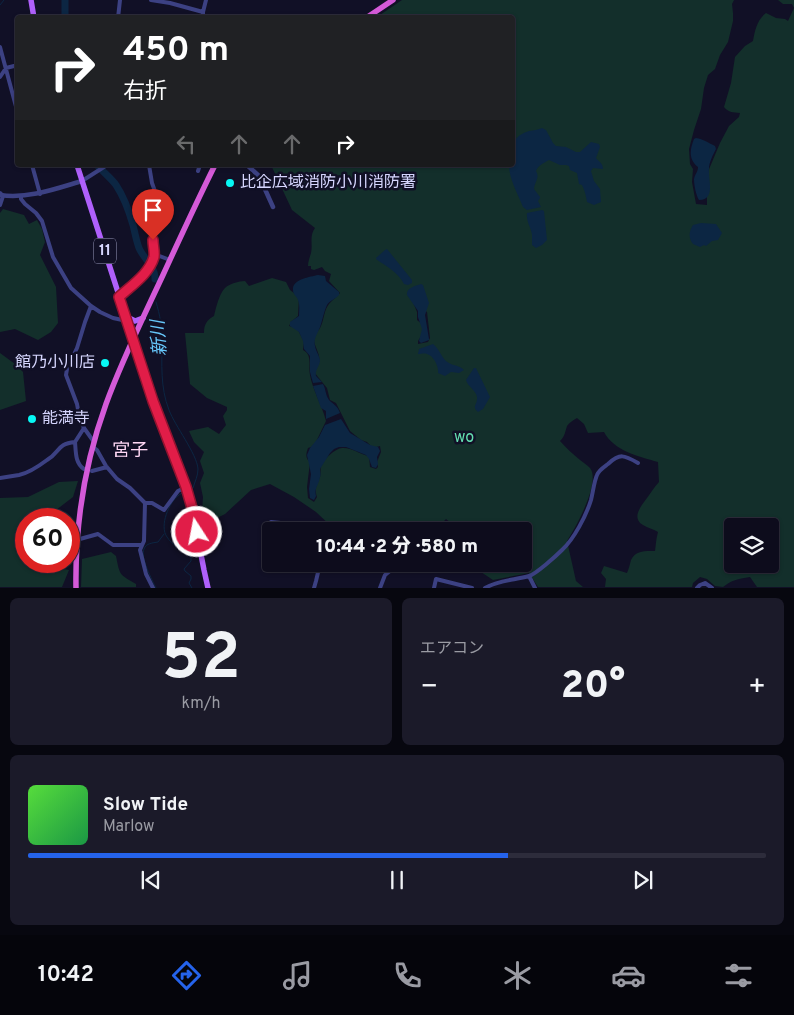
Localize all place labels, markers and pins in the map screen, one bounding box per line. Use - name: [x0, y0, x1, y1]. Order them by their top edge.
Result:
- place label: 比企広域消防小川消防署: [240, 173, 416, 193]
- marker: 比企広域消防小川消防署: [224, 177, 236, 189]
- pin: [132, 189, 174, 240]
- place label: 館乃小川店: [15, 353, 95, 373]
- marker: 館乃小川店: [99, 357, 111, 369]
- place label: 能満寺: [42, 409, 90, 429]
- marker: 能満寺: [26, 413, 38, 425]

